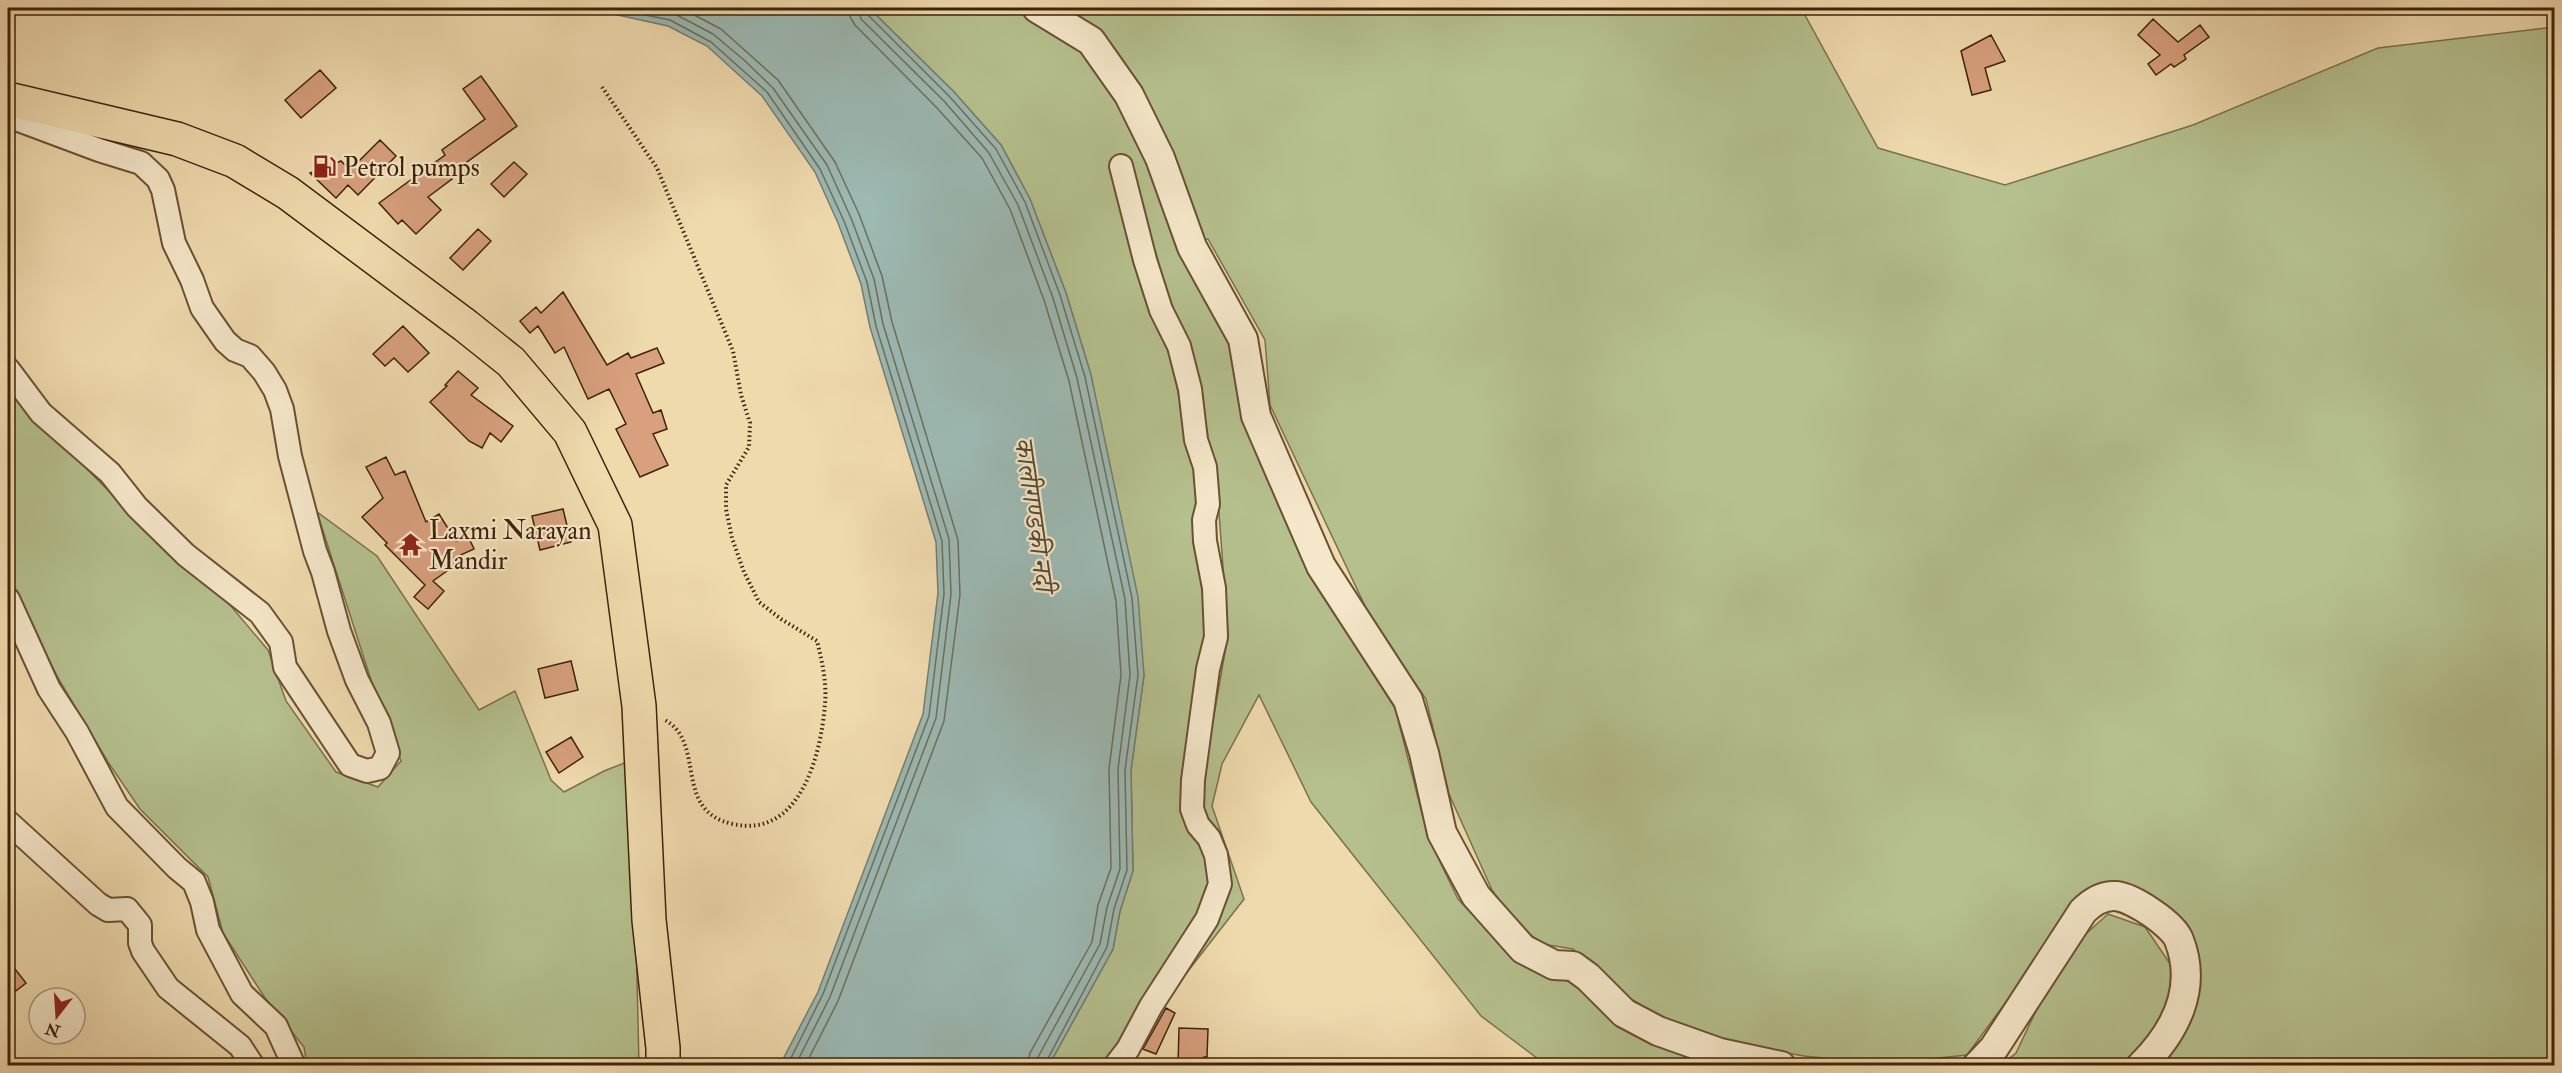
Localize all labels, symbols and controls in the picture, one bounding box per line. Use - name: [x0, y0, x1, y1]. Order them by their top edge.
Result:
- place label: Petrol pumps: [343, 152, 480, 185]
- fuel station icon: Petrol pumps: [312, 154, 338, 180]
- water label: कालीगण्डकी नदी: [1006, 435, 1061, 598]
- place label: Laxmi Narayan Mandir: [429, 515, 592, 577]
- temple icon: Laxmi Narayan Mandir: [398, 532, 424, 558]
- north arrow: [27, 986, 87, 1046]
- text: N: [42, 1018, 64, 1041]

